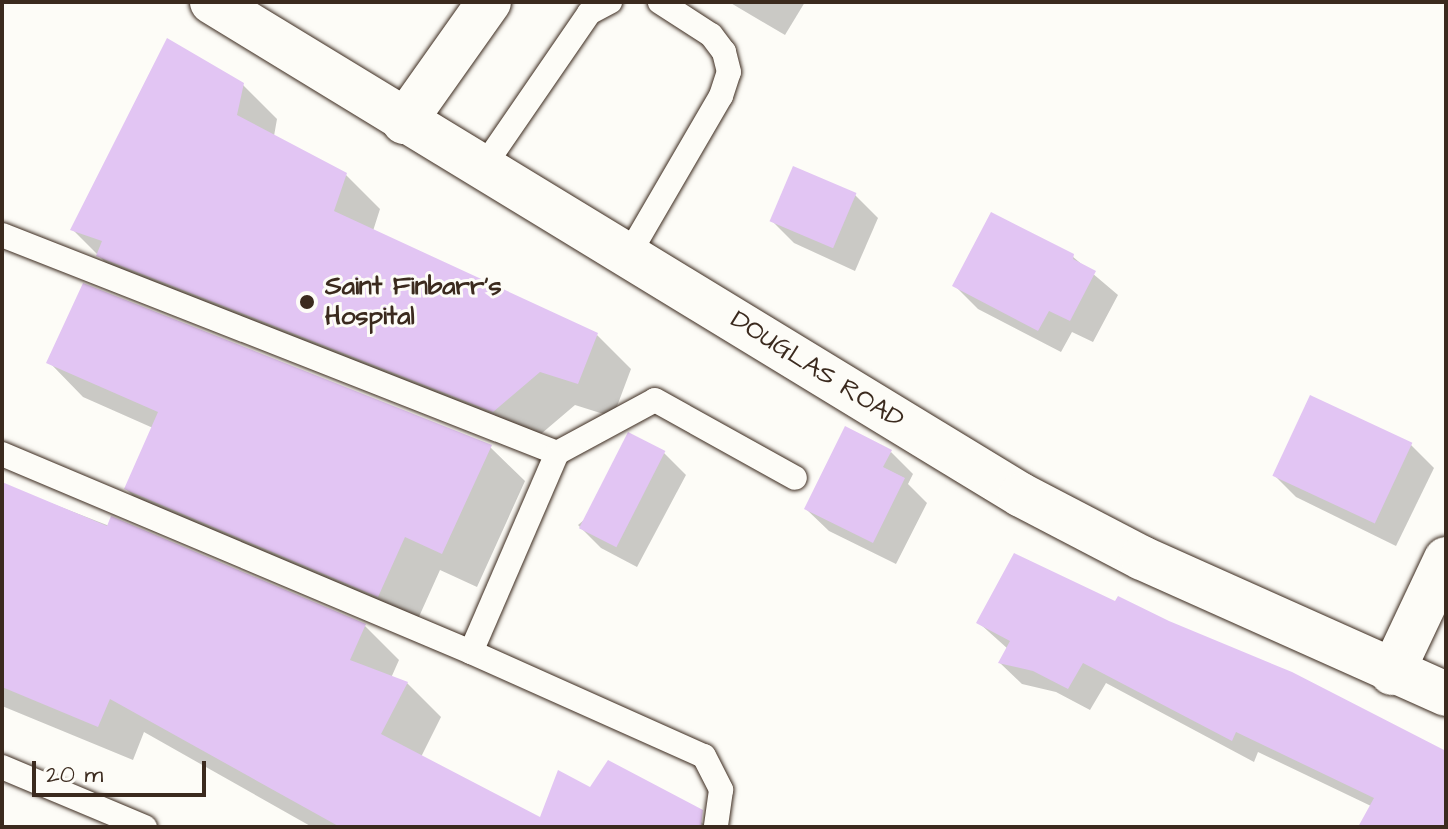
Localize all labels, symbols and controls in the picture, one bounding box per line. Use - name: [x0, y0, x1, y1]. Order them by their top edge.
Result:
- place label: Saint Finbarr's Hospital: [325, 271, 502, 332]
- marker: Saint Finbarr's Hospital: [296, 291, 318, 313]
- street label: DOUGLAS ROAD: [725, 304, 909, 436]
- scale bar: [36, 745, 210, 795]
- text: 20 m: [46, 758, 103, 792]

